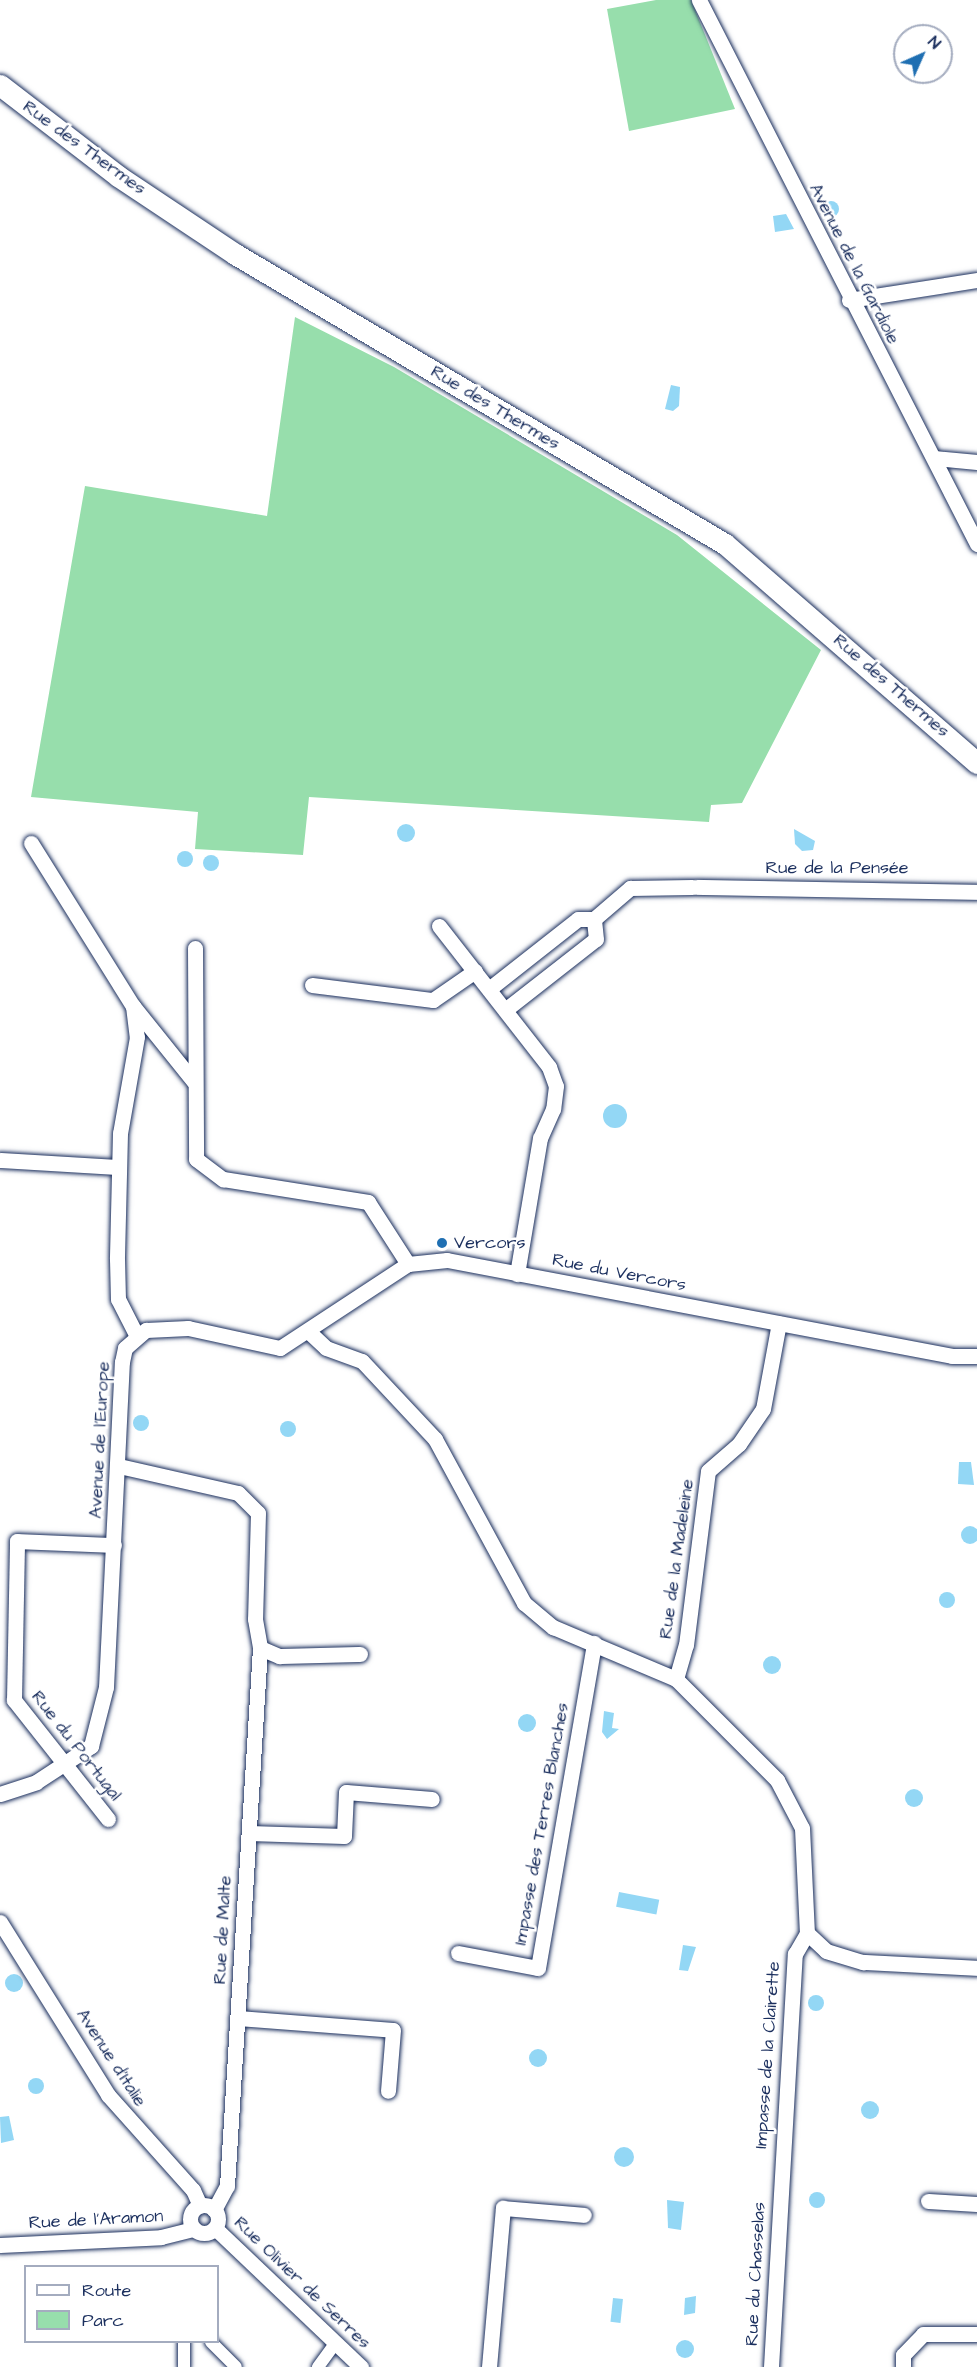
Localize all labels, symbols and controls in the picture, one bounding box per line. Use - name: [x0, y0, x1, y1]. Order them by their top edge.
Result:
- north arrow: [893, 24, 953, 84]
- text: N: [923, 31, 946, 54]
- street label: Rue des Thermes: [18, 96, 150, 200]
- street label: Avenue de la Gardiole: [804, 180, 904, 348]
- street label: Rue des Thermes: [427, 361, 563, 455]
- street label: Rue des Thermes: [829, 630, 953, 742]
- street label: Rue de la Pensée: [765, 857, 909, 879]
- place label: Vercors: [454, 1232, 525, 1254]
- marker: Vercors: [435, 1236, 449, 1250]
- street label: Rue du Vercors: [550, 1249, 688, 1297]
- street label: Avenue de l'Europe: [85, 1361, 115, 1519]
- street label: Rue de la Madeleine: [655, 1478, 699, 1640]
- street label: Rue du Portugal: [26, 1687, 126, 1805]
- street label: Impasse des Terres Blanches: [510, 1701, 574, 1947]
- street label: Rue de Malte: [209, 1875, 237, 1985]
- street label: Impasse de la Clairette: [751, 1961, 785, 2149]
- street label: Avenue d'Italie: [71, 2005, 151, 2111]
- street label: Rue du Chasselas: [741, 2201, 771, 2347]
- street label: Rue de l'Aramon: [28, 2206, 164, 2234]
- street label: Rue Olivier de Serres: [229, 2212, 375, 2354]
- legend: [24, 2265, 219, 2343]
- text: Route: [82, 2278, 131, 2303]
- text: Parc: [82, 2308, 124, 2333]

